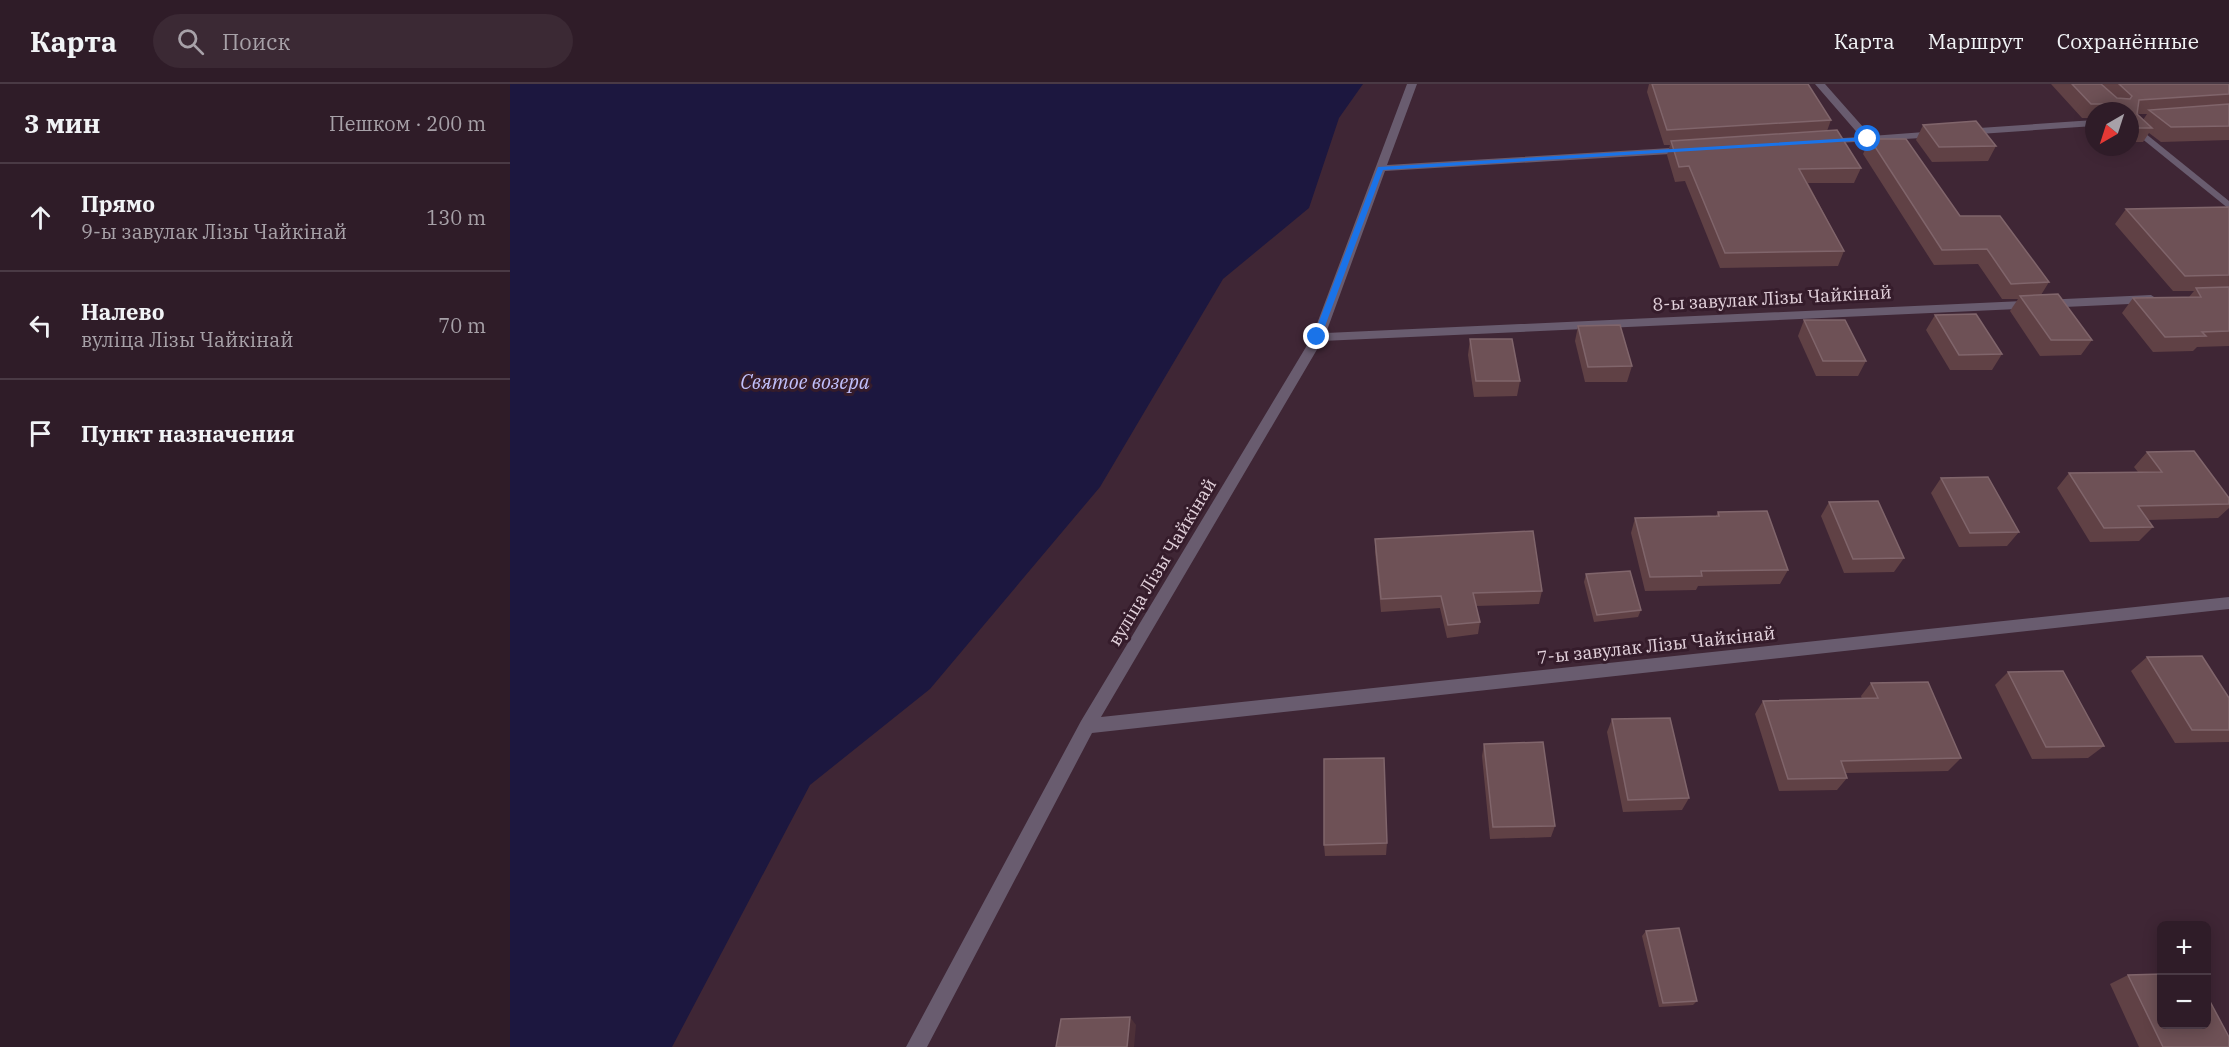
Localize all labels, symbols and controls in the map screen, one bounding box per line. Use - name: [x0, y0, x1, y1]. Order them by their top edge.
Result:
- search box: [153, 14, 573, 68]
- text: Карта: [30, 23, 117, 60]
- icon: search: [174, 25, 207, 58]
- text: Поиск: [222, 27, 290, 56]
- text: Карта: [1834, 27, 1895, 55]
- text: Маршрут: [1928, 27, 2024, 55]
- text: Сохранённые: [2057, 27, 2199, 55]
- north arrow: [2085, 102, 2139, 156]
- text: 3 мин: [24, 106, 100, 140]
- text: Пешком · 200 m: [329, 110, 486, 137]
- route start: [1854, 125, 1880, 151]
- text: Прямо: [81, 189, 155, 218]
- icon: ahead: [24, 201, 57, 234]
- text: 130 m: [426, 204, 486, 231]
- text: 9-ы завулак Лізы Чайкінай: [81, 218, 347, 245]
- street label: 8-ы завулак Лізы Чайкінай: [1652, 280, 1892, 316]
- text: Налево: [81, 297, 165, 326]
- icon: left: [24, 309, 57, 342]
- text: 70 m: [438, 312, 486, 339]
- route end: [1303, 323, 1329, 349]
- text: вуліца Лізы Чайкінай: [81, 326, 293, 353]
- water label: Святое возера: [740, 368, 870, 395]
- icon: arrive: [24, 417, 57, 450]
- text: Пункт назначения: [81, 419, 295, 448]
- street label: вуліца Лізы Чайкінай: [1103, 474, 1221, 650]
- street label: 7-ы завулак Лізы Чайкінай: [1536, 621, 1776, 669]
- map controls: [2157, 921, 2211, 1029]
- button: +: [2157, 921, 2211, 975]
- button: −: [2157, 975, 2211, 1029]

